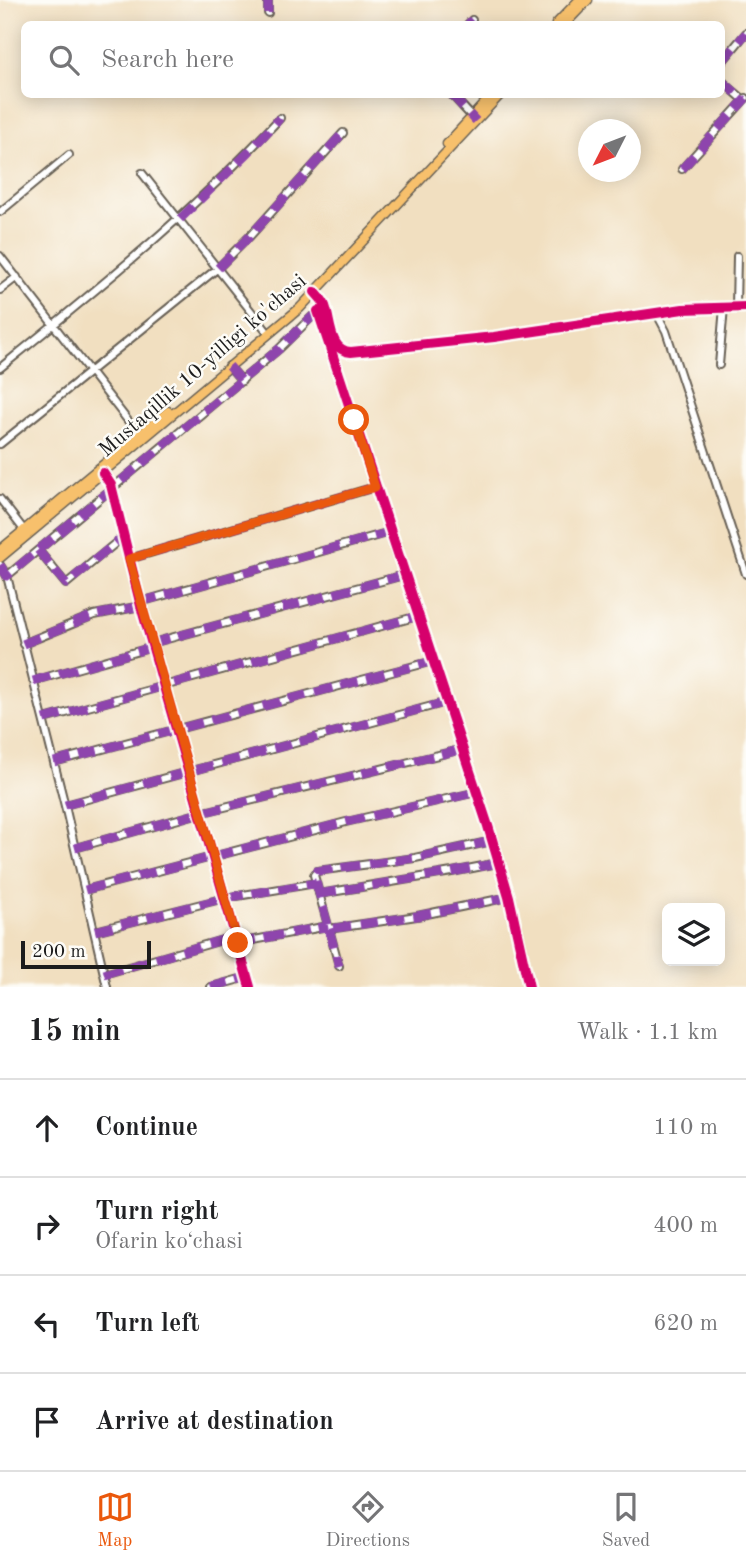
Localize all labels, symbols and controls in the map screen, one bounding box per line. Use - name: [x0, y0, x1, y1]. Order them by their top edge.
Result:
- search box: [21, 21, 725, 98]
- icon: search: [45, 41, 83, 79]
- text: Search here: [101, 47, 234, 73]
- north arrow: [578, 119, 641, 182]
- street label: Mustaqillik 10-yilligi ko'chasi: [95, 271, 310, 462]
- route start: [338, 404, 369, 435]
- map controls: [662, 903, 725, 966]
- button: layers: [662, 903, 725, 966]
- route end: [222, 927, 253, 958]
- scale bar: [21, 938, 150, 970]
- text: 200 m: [32, 943, 85, 962]
- text: 15 min: [28, 1017, 121, 1047]
- text: Walk · 1.1 km: [577, 1021, 718, 1044]
- icon: ahead: [28, 1109, 66, 1147]
- text: Continue: [95, 1115, 198, 1141]
- text: 110 m: [653, 1116, 718, 1139]
- text: Turn right: [95, 1199, 218, 1225]
- icon: right: [28, 1207, 66, 1245]
- text: 400 m: [653, 1214, 718, 1237]
- text: Ofarin koʻchasi: [95, 1230, 243, 1253]
- icon: left: [28, 1305, 66, 1343]
- text: Turn left: [95, 1311, 200, 1337]
- text: 620 m: [653, 1312, 718, 1335]
- icon: arrive: [28, 1403, 66, 1441]
- text: Arrive at destination: [95, 1409, 334, 1435]
- tab: Map: [96, 1488, 134, 1553]
- tab: Directions: [326, 1488, 410, 1553]
- tab: Saved: [602, 1488, 650, 1553]

